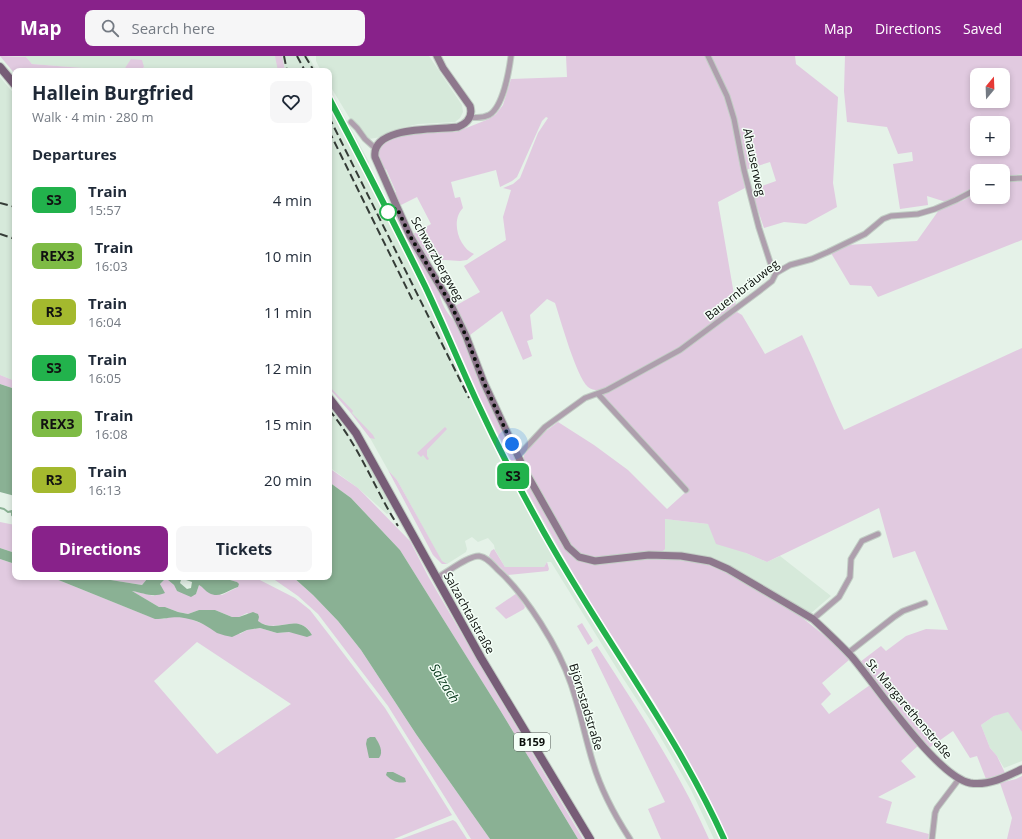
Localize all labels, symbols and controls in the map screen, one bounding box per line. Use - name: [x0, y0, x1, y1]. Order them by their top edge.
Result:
- search box: [85, 10, 365, 46]
- text: Map: [20, 15, 61, 41]
- icon: search: [99, 17, 121, 39]
- text: Search here: [131, 18, 215, 38]
- text: Map: [824, 19, 853, 38]
- text: Directions: [875, 19, 941, 38]
- text: Saved: [963, 19, 1002, 38]
- north arrow: [970, 68, 1010, 108]
- map controls: [970, 68, 1010, 204]
- text: Hallein Burgfried: [32, 80, 194, 106]
- button: heart: [270, 81, 312, 123]
- text: Walk · 4 min · 280 m: [32, 108, 154, 126]
- button: +: [970, 116, 1010, 156]
- street label: Ahauserweg: [739, 126, 770, 198]
- text: Departures: [32, 144, 117, 164]
- button: −: [970, 164, 1010, 204]
- text: Train: [88, 181, 127, 201]
- text: S3: [46, 190, 62, 209]
- text: 4 min: [273, 190, 312, 210]
- text: 15:57: [88, 201, 121, 219]
- unlabelled marker: [379, 203, 397, 221]
- street label: Schwarzbergweg: [407, 213, 468, 305]
- text: Train: [94, 237, 133, 257]
- text: REX3: [40, 246, 74, 265]
- text: 10 min: [264, 246, 312, 266]
- street label: Bauernbräuweg: [701, 255, 783, 324]
- text: 16:03: [94, 257, 128, 275]
- text: Train: [88, 293, 127, 313]
- text: R3: [45, 302, 63, 321]
- text: 11 min: [264, 302, 312, 322]
- text: 16:04: [88, 313, 121, 331]
- text: Train: [88, 349, 127, 369]
- text: S3: [46, 358, 62, 377]
- text: 12 min: [264, 358, 312, 378]
- text: 16:05: [88, 369, 121, 387]
- text: Train: [94, 405, 133, 425]
- text: REX3: [40, 414, 74, 433]
- text: 15 min: [264, 414, 312, 434]
- text: 16:08: [94, 425, 128, 443]
- your location: [502, 434, 522, 454]
- text: Train: [88, 461, 127, 481]
- line badge: S3: [495, 463, 531, 489]
- text: S3: [505, 466, 521, 485]
- text: R3: [45, 470, 63, 489]
- text: 20 min: [264, 470, 312, 490]
- text: 16:13: [88, 481, 121, 499]
- button: Directions: [32, 526, 168, 572]
- button: Tickets: [176, 526, 312, 572]
- street label: Salzachtalstraße: [440, 569, 499, 657]
- street label: St. Margarethenstraße: [862, 655, 956, 763]
- water label: Salzach: [426, 660, 464, 706]
- street label: Björnstadstraße: [565, 661, 608, 753]
- road number: B159: [514, 733, 550, 751]

